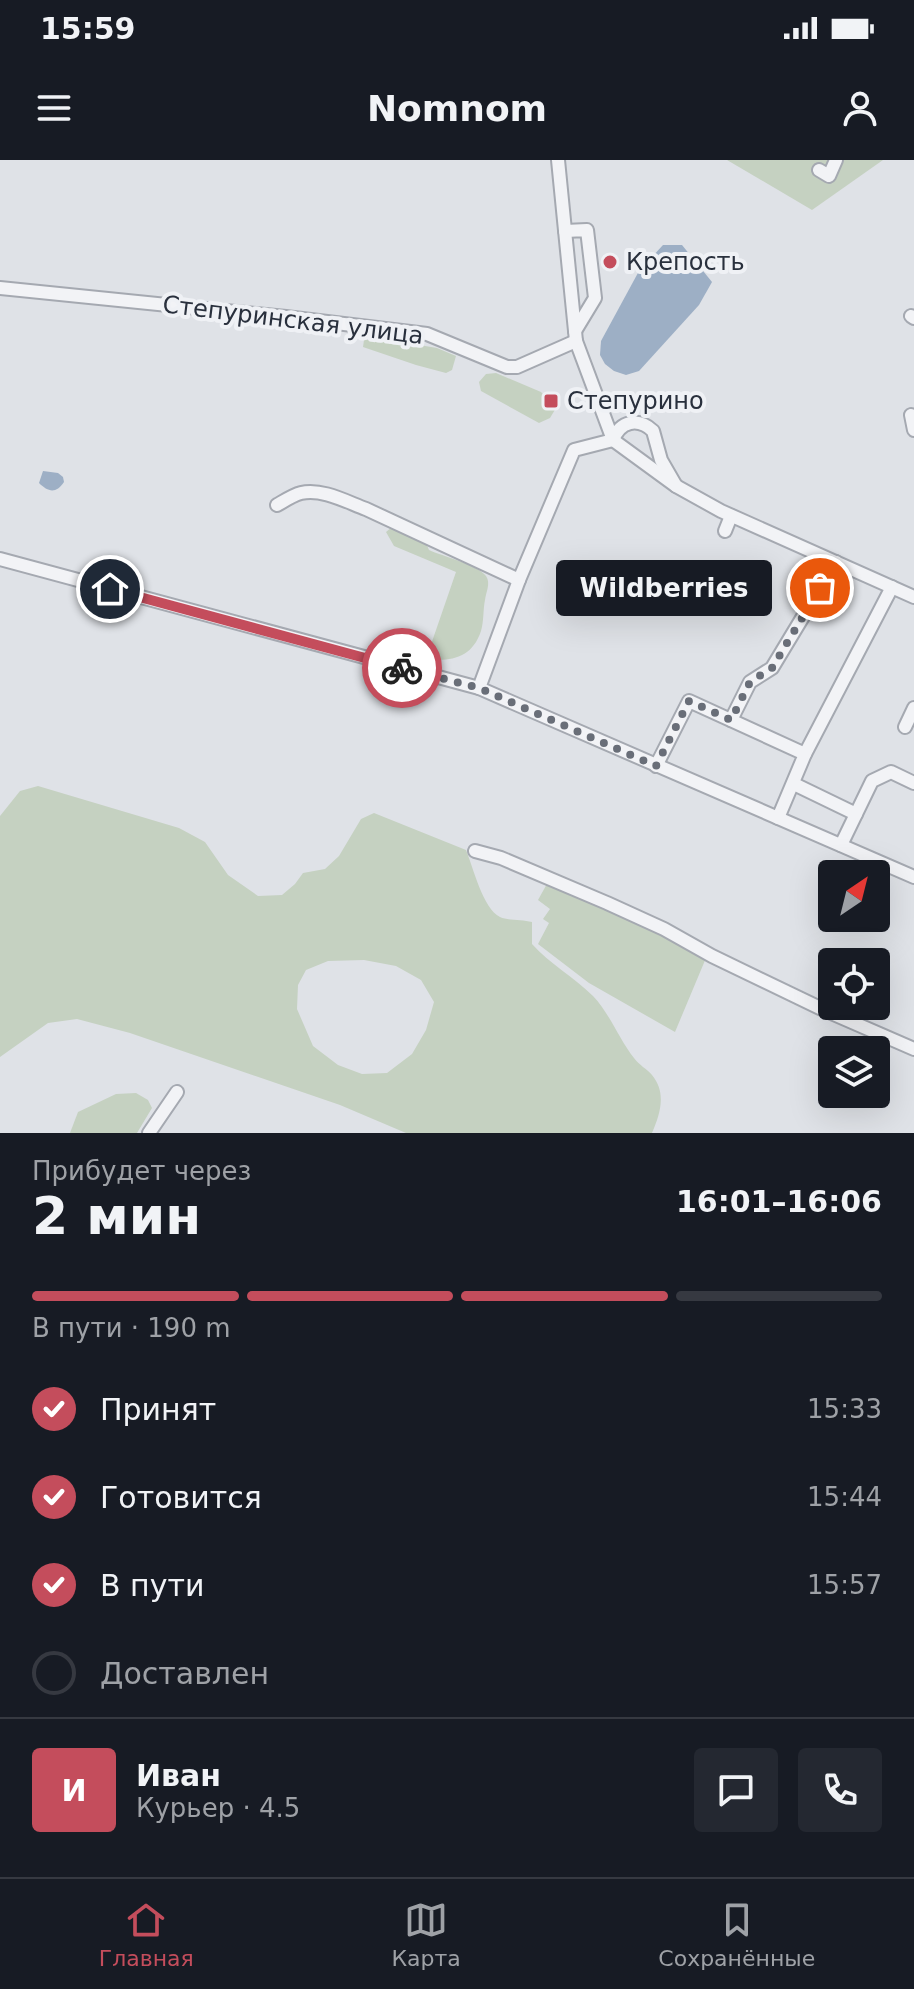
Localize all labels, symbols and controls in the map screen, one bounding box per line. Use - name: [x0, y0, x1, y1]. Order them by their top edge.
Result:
- text: 15:59: [40, 11, 136, 46]
- icon: menu: [32, 86, 76, 130]
- icon: person: [838, 86, 882, 130]
- text: Nomnom: [367, 88, 547, 129]
- place label: Крепость: [626, 248, 745, 276]
- marker: Крепость: [601, 253, 619, 271]
- street label: Степуринская улица: [161, 290, 425, 350]
- place label: Степурино: [567, 387, 704, 415]
- marker: Степурино: [542, 392, 560, 410]
- pin: [786, 554, 854, 622]
- pin: [76, 555, 144, 623]
- callout: Wildberries: [556, 560, 772, 616]
- icon: bag: [798, 566, 842, 610]
- icon: home: [88, 567, 132, 611]
- text: Wildberries: [579, 573, 749, 603]
- courier: [362, 628, 442, 708]
- icon: bike: [380, 646, 424, 690]
- north arrow: [818, 860, 890, 932]
- map controls: [818, 860, 890, 1108]
- button: locate: [818, 948, 890, 1020]
- button: layers: [818, 1036, 890, 1108]
- text: Прибудет через: [32, 1156, 251, 1186]
- text: 16:01–16:06: [676, 1184, 882, 1219]
- text: 2 мин: [32, 1186, 201, 1246]
- text: В пути · 190 m: [32, 1313, 231, 1343]
- icon: check: [32, 1387, 76, 1431]
- text: Принят: [100, 1392, 216, 1427]
- text: 15:33: [807, 1394, 882, 1424]
- icon: check: [32, 1475, 76, 1519]
- text: Готовится: [100, 1480, 262, 1515]
- text: 15:44: [807, 1482, 882, 1512]
- icon: check: [32, 1563, 76, 1607]
- text: В пути: [100, 1568, 204, 1603]
- text: 15:57: [807, 1570, 882, 1600]
- text: Доставлен: [100, 1656, 269, 1691]
- button: chat: [694, 1748, 778, 1832]
- button: phone: [798, 1748, 882, 1832]
- text: Иван: [136, 1758, 221, 1793]
- text: И: [61, 1773, 87, 1808]
- text: Курьер · 4.5: [136, 1793, 300, 1823]
- tab: Главная: [99, 1898, 194, 1971]
- tab: Карта: [391, 1898, 461, 1971]
- tab: Сохранённые: [658, 1898, 815, 1971]

